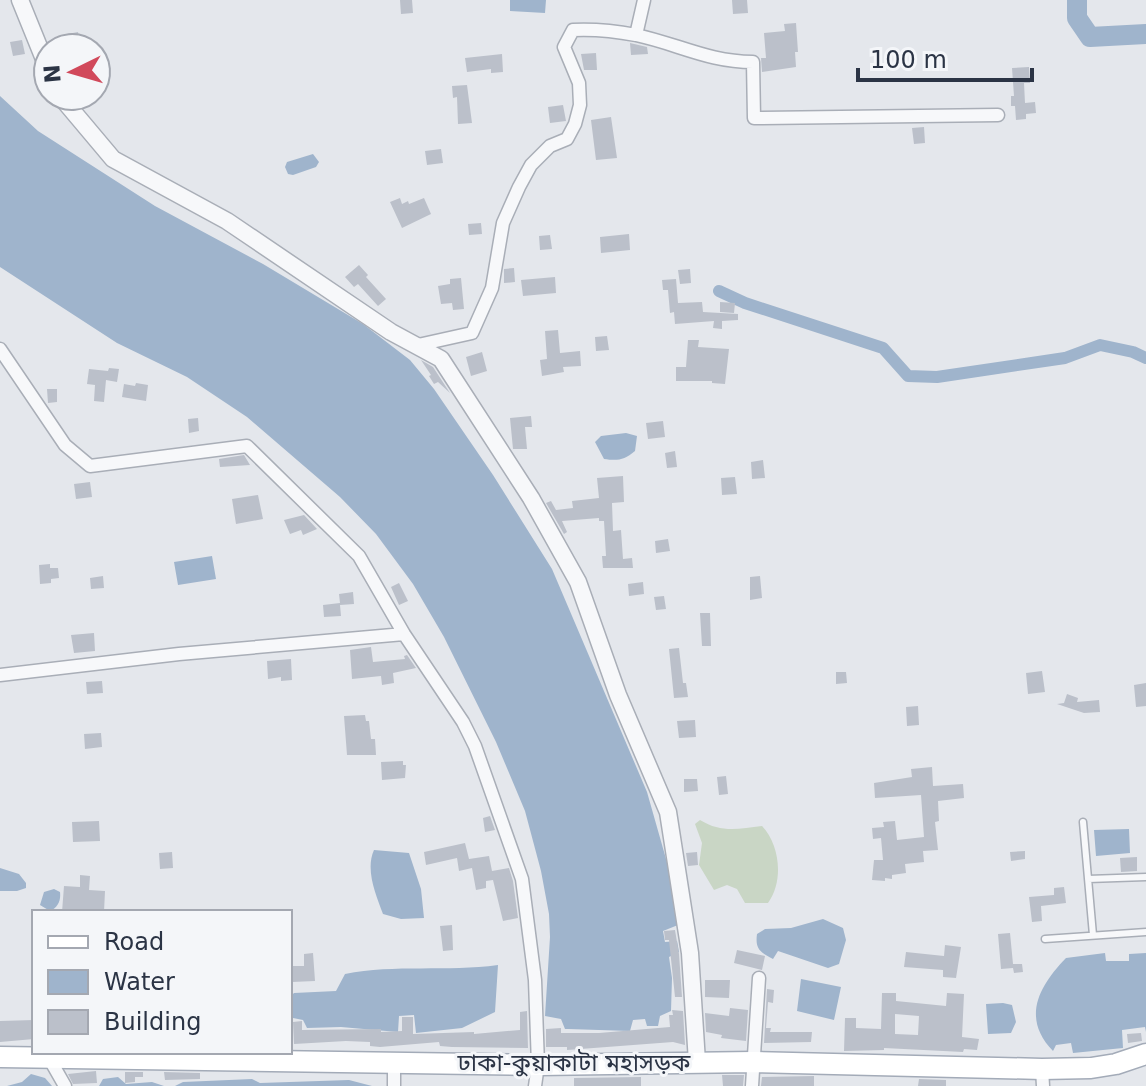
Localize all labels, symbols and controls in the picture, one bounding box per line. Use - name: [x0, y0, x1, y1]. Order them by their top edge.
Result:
- north arrow: [32, 32, 112, 112]
- scale bar: [858, 32, 1032, 82]
- text: 100 m: [870, 46, 947, 74]
- text: N: [39, 63, 66, 84]
- legend: [32, 910, 292, 1054]
- text: Road: [104, 928, 164, 956]
- text: Water: [104, 968, 175, 996]
- text: Building: [104, 1008, 201, 1036]
- street label: ঢাকা-কুয়াকাটা মহাসড়ক: [457, 1049, 691, 1077]

